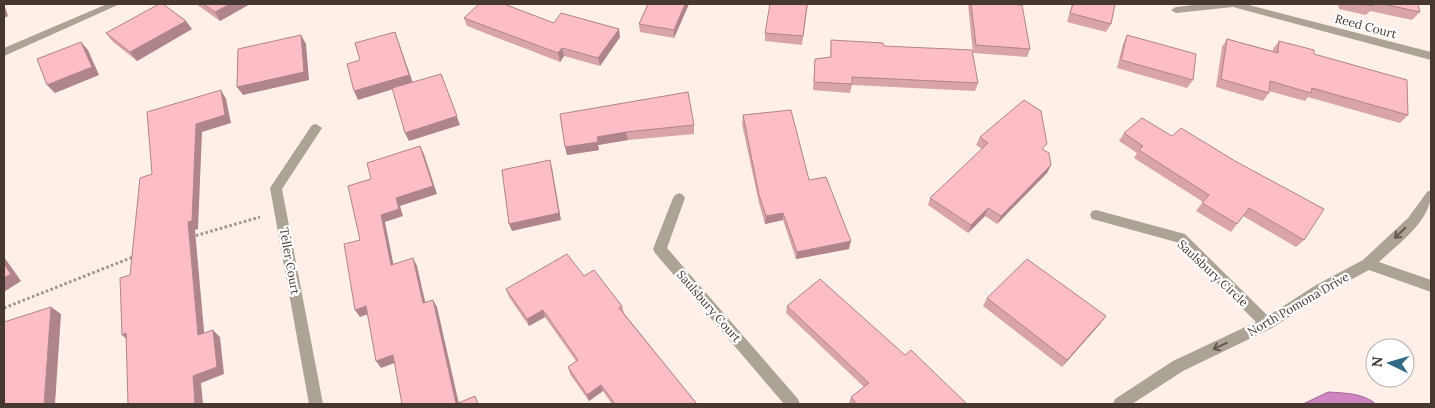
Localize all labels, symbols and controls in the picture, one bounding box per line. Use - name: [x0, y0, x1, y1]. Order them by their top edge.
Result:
- street label: Reed Court: [1334, 11, 1399, 42]
- street label: Teller Court: [277, 226, 303, 296]
- one-way arrow: [1394, 227, 1407, 239]
- street label: Saulsbury Circle: [1175, 236, 1252, 310]
- street label: Saulsbury Court: [674, 267, 745, 345]
- street label: North Pomona Drive: [1245, 269, 1352, 339]
- north arrow: [1365, 338, 1415, 388]
- one-way arrow: [1213, 342, 1228, 352]
- text: N: [1368, 356, 1387, 368]

